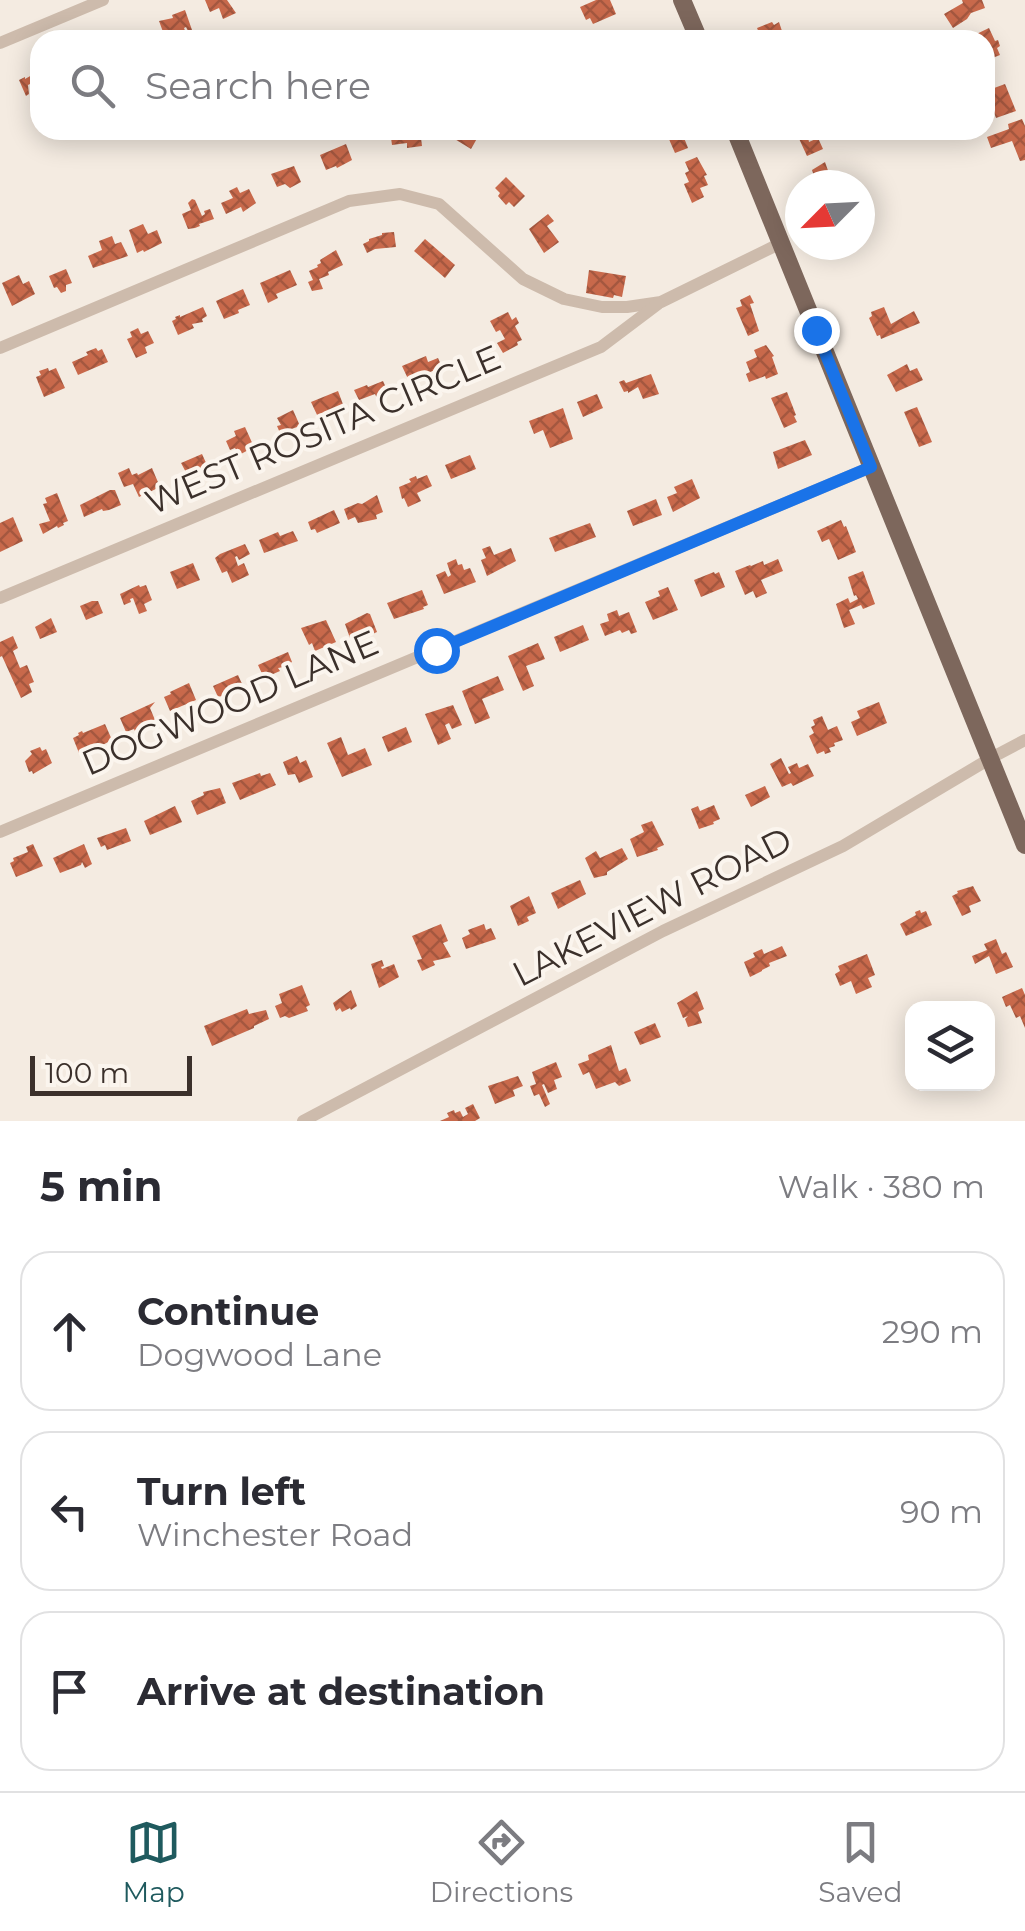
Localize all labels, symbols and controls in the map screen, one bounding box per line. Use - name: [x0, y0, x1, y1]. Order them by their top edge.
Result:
- search box: [30, 30, 995, 140]
- icon: search: [65, 58, 120, 113]
- text: Search here: [145, 62, 371, 109]
- north arrow: [785, 170, 875, 260]
- route end: [794, 308, 840, 354]
- street label: WEST ROSITA CIRCLE: [139, 335, 507, 524]
- street label: DOGWOOD LANE: [75, 621, 385, 784]
- route start: [414, 628, 460, 674]
- street label: LAKEVIEW ROAD: [505, 818, 799, 996]
- map controls: [905, 1001, 995, 1091]
- button: layers: [905, 1001, 995, 1091]
- scale bar: [30, 1051, 192, 1096]
- text: 100 m: [45, 1056, 129, 1090]
- text: 5 min: [40, 1160, 163, 1212]
- text: Walk · 380 m: [778, 1167, 985, 1206]
- text: Continue: [137, 1288, 319, 1335]
- icon: ahead: [42, 1304, 97, 1359]
- text: 290 m: [882, 1312, 983, 1351]
- text: Dogwood Lane: [137, 1335, 382, 1374]
- text: Turn left: [137, 1468, 306, 1515]
- icon: left: [42, 1484, 97, 1539]
- text: 90 m: [900, 1492, 983, 1531]
- text: Winchester Road: [137, 1515, 413, 1554]
- icon: arrive: [42, 1664, 97, 1719]
- text: Arrive at destination: [137, 1668, 545, 1715]
- tab: Map: [123, 1815, 185, 1909]
- tab: Directions: [430, 1815, 573, 1909]
- tab: Saved: [818, 1815, 902, 1909]

